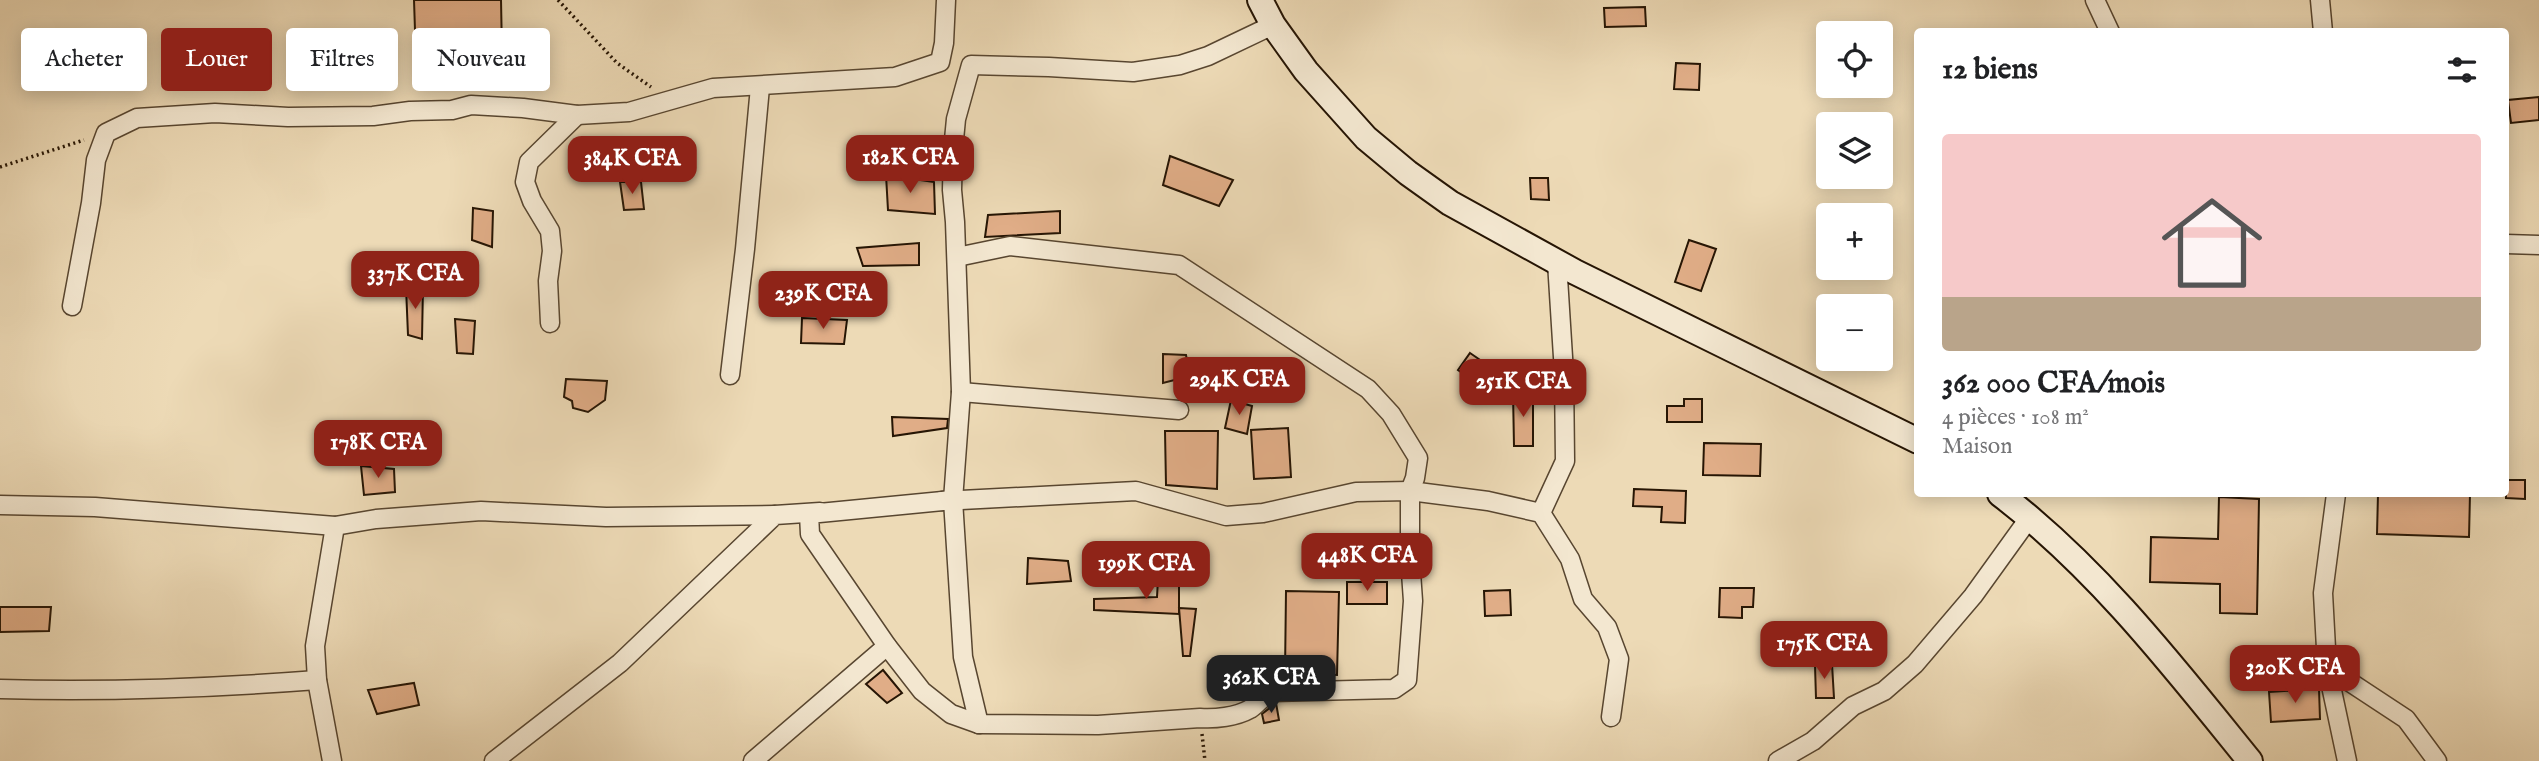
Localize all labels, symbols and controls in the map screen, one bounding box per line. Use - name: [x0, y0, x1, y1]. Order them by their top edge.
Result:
- map controls: [1816, 21, 1893, 371]
- button: locate: [1816, 21, 1893, 98]
- chip: Acheter: [21, 28, 147, 91]
- chip: Louer: [161, 28, 272, 91]
- chip: Filtres: [286, 28, 398, 91]
- chip: Nouveau: [412, 28, 550, 91]
- text: 12 biens: [1942, 51, 2038, 89]
- icon: filters: [2443, 51, 2481, 89]
- button: layers: [1816, 112, 1893, 189]
- pin: 384K CFA: [560, 136, 704, 196]
- pin: 182K CFA: [838, 136, 982, 195]
- text: 182K CFA: [862, 143, 958, 172]
- text: 384K CFA: [584, 144, 680, 173]
- icon: home: [2149, 180, 2275, 306]
- button: +: [1816, 203, 1893, 280]
- pin: 337K CFA: [343, 252, 487, 311]
- text: 337K CFA: [367, 259, 463, 288]
- pin: 239K CFA: [751, 272, 895, 331]
- text: 239K CFA: [774, 279, 872, 308]
- button: −: [1816, 294, 1893, 371]
- pin: 294K CFA: [1167, 358, 1311, 417]
- pin: 251K CFA: [1451, 360, 1595, 419]
- text: 294K CFA: [1189, 365, 1289, 394]
- text: 362 000 CFA/mois: [1942, 365, 2165, 403]
- text: 251K CFA: [1475, 367, 1571, 396]
- text: 4 pièces · 108 m²: [1942, 403, 2089, 432]
- pin: 178K CFA: [306, 420, 450, 480]
- text: 178K CFA: [330, 428, 426, 457]
- text: Maison: [1942, 432, 2012, 461]
- pin: 448K CFA: [1295, 534, 1439, 593]
- text: 448K CFA: [1317, 541, 1417, 570]
- pin: 199K CFA: [1074, 542, 1218, 601]
- text: 199K CFA: [1098, 549, 1194, 578]
- pin: 175K CFA: [1752, 622, 1896, 681]
- text: 175K CFA: [1776, 629, 1872, 658]
- pin: 320K CFA: [2223, 646, 2367, 705]
- text: 320K CFA: [2246, 653, 2344, 682]
- pin: 362K CFA: [1199, 656, 1343, 715]
- text: 362K CFA: [1223, 663, 1319, 692]

